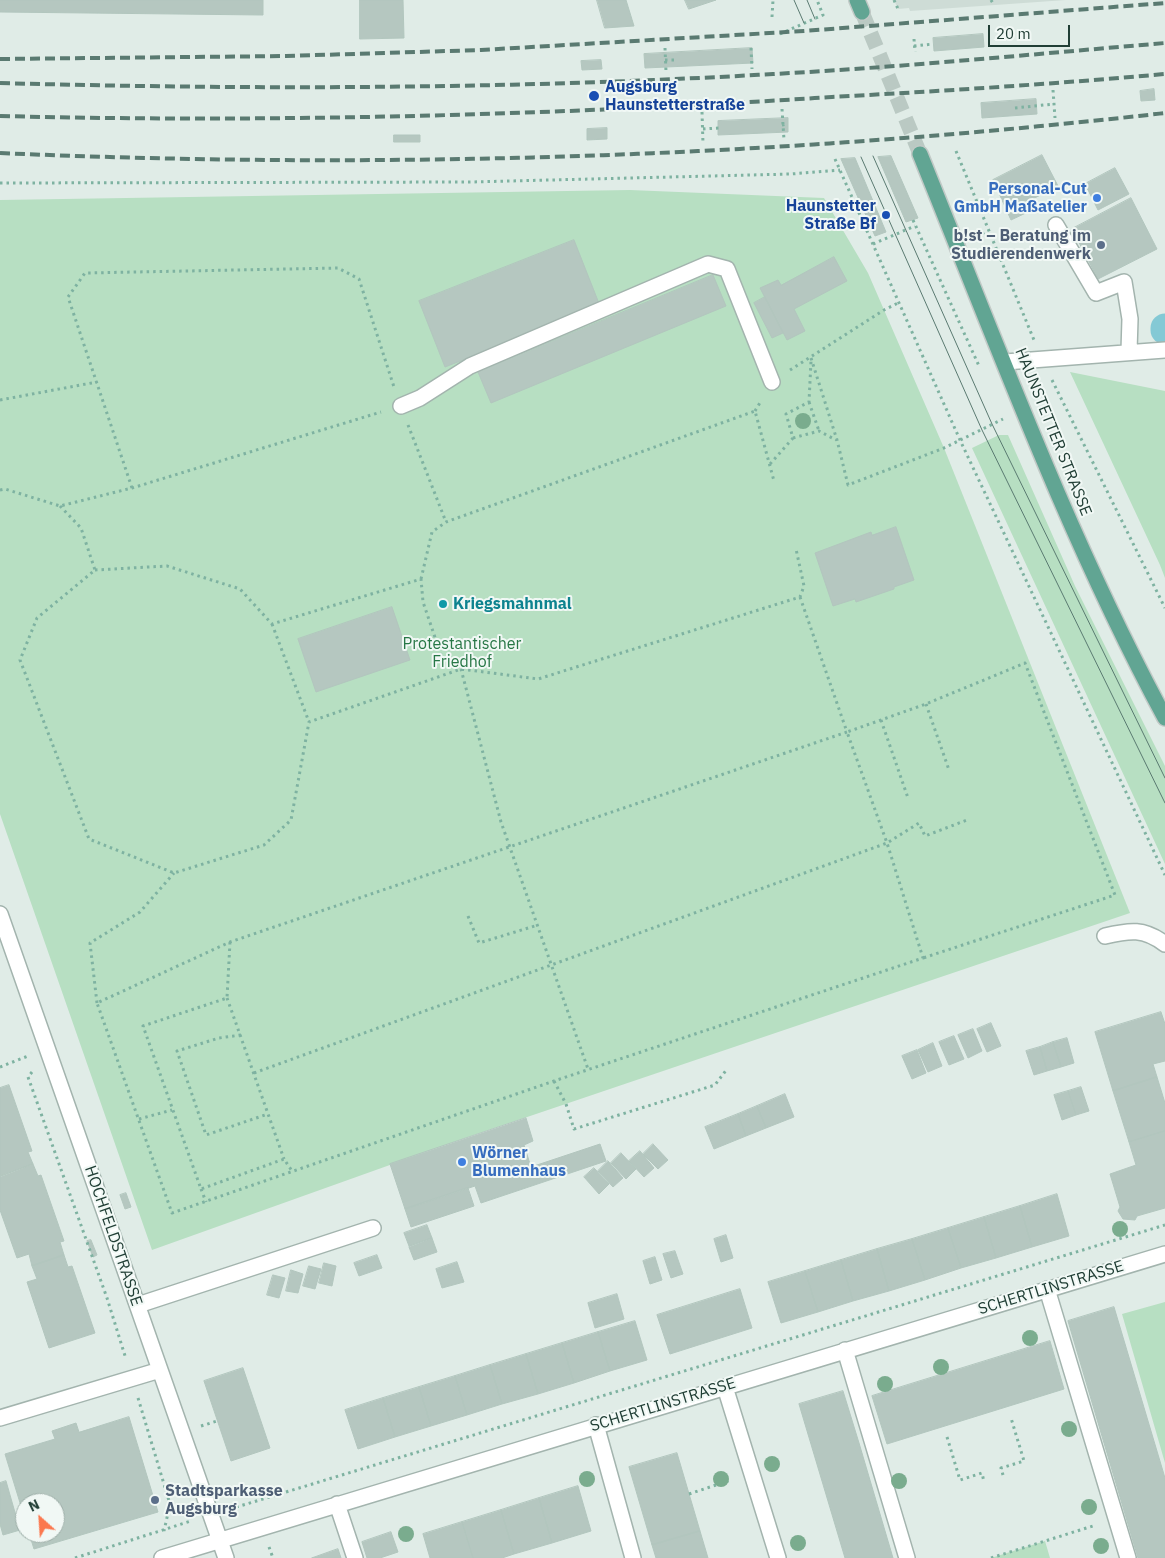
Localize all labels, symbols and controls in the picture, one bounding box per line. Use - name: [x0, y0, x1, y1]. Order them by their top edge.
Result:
- scale bar: [990, 15, 1072, 47]
- text: 20 m: [996, 24, 1031, 43]
- place label: Augsburg Haunstetterstraße: [605, 77, 745, 115]
- marker: Augsburg Haunstetterstraße: [587, 89, 601, 103]
- place label: Personal-Cut GmbH Maßatelier: [954, 179, 1087, 217]
- marker: Personal-Cut GmbH Maßatelier: [1091, 192, 1103, 204]
- place label: Haunstetter Straße Bf: [786, 196, 876, 234]
- marker: Haunstetter Straße Bf: [880, 209, 892, 221]
- place label: b!st – Beratung im Studierendenwerk: [951, 226, 1091, 264]
- marker: b!st – Beratung im Studierendenwerk: [1095, 239, 1107, 251]
- street label: HAUNSTETTER STRASSE: [1010, 345, 1096, 519]
- place label: Kriegsmahnmal: [453, 594, 572, 614]
- marker: Kriegsmahnmal: [437, 598, 449, 610]
- park label: Protestantischer Friedhof: [403, 634, 521, 672]
- place label: Wörner Blumenhaus: [472, 1143, 566, 1181]
- marker: Wörner Blumenhaus: [456, 1156, 468, 1168]
- street label: HOCHFELDSTRASSE: [80, 1163, 146, 1309]
- street label: SCHERTLINSTRASSE: [976, 1257, 1126, 1319]
- street label: SCHERTLINSTRASSE: [588, 1374, 738, 1436]
- place label: Stadtsparkasse Augsburg: [165, 1481, 283, 1519]
- north arrow: [15, 1493, 65, 1543]
- marker: Stadtsparkasse Augsburg: [149, 1494, 161, 1506]
- text: N: [25, 1495, 42, 1516]

